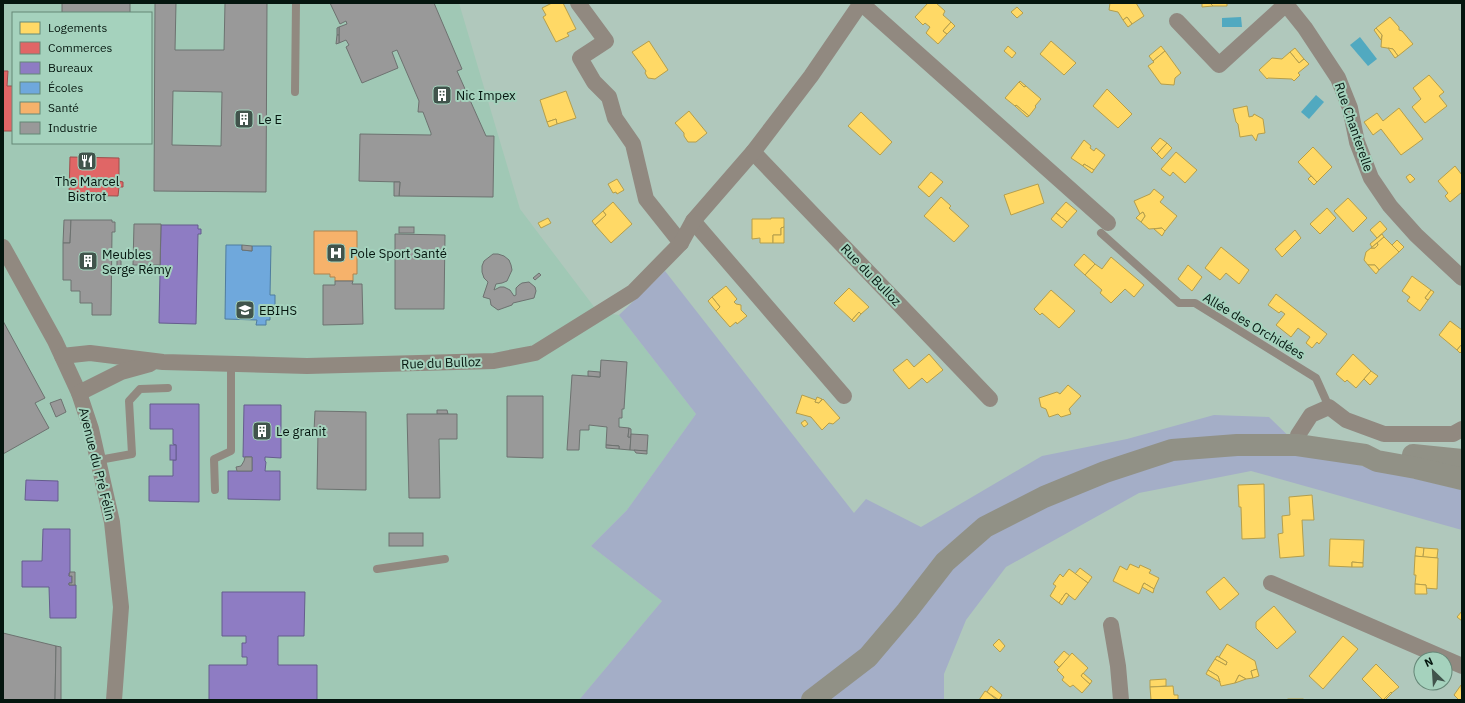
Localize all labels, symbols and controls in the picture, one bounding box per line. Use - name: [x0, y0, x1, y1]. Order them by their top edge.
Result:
- legend: [12, 12, 152, 144]
- text: Logements: [48, 20, 108, 35]
- text: Commerces: [48, 40, 113, 55]
- text: Bureaux: [48, 60, 93, 75]
- text: Écoles: [48, 80, 83, 95]
- street label: Rue Chanterelle: [1331, 80, 1377, 174]
- building icon: Nic Impex: [431, 84, 453, 106]
- place label: Nic Impex: [456, 87, 516, 104]
- text: Santé: [48, 100, 79, 115]
- building icon: Le E: [233, 108, 255, 130]
- place label: Le E: [258, 111, 282, 128]
- text: Industrie: [48, 120, 98, 135]
- restaurant icon: The Marcel Bistrot: [76, 150, 98, 172]
- place label: The Marcel Bistrot: [55, 173, 120, 205]
- street label: Rue du Bulloz: [837, 240, 905, 310]
- hospital icon: Pole Sport Santé: [325, 242, 347, 264]
- place label: Pole Sport Santé: [350, 245, 447, 262]
- place label: Meubles Serge Rémy: [102, 246, 172, 278]
- building icon: Meubles Serge Rémy: [77, 250, 99, 272]
- street label: Allée des Orchidées: [1200, 289, 1308, 363]
- school or university icon: EBIHS: [234, 299, 256, 321]
- place label: EBIHS: [259, 302, 297, 319]
- street label: Rue du Bulloz: [401, 353, 481, 373]
- street label: Avenue du Pré Félin: [75, 406, 119, 522]
- building icon: Le granit: [251, 420, 273, 442]
- place label: Le granit: [276, 423, 326, 440]
- north arrow: [1413, 651, 1453, 691]
- text: N: [1422, 654, 1435, 670]

